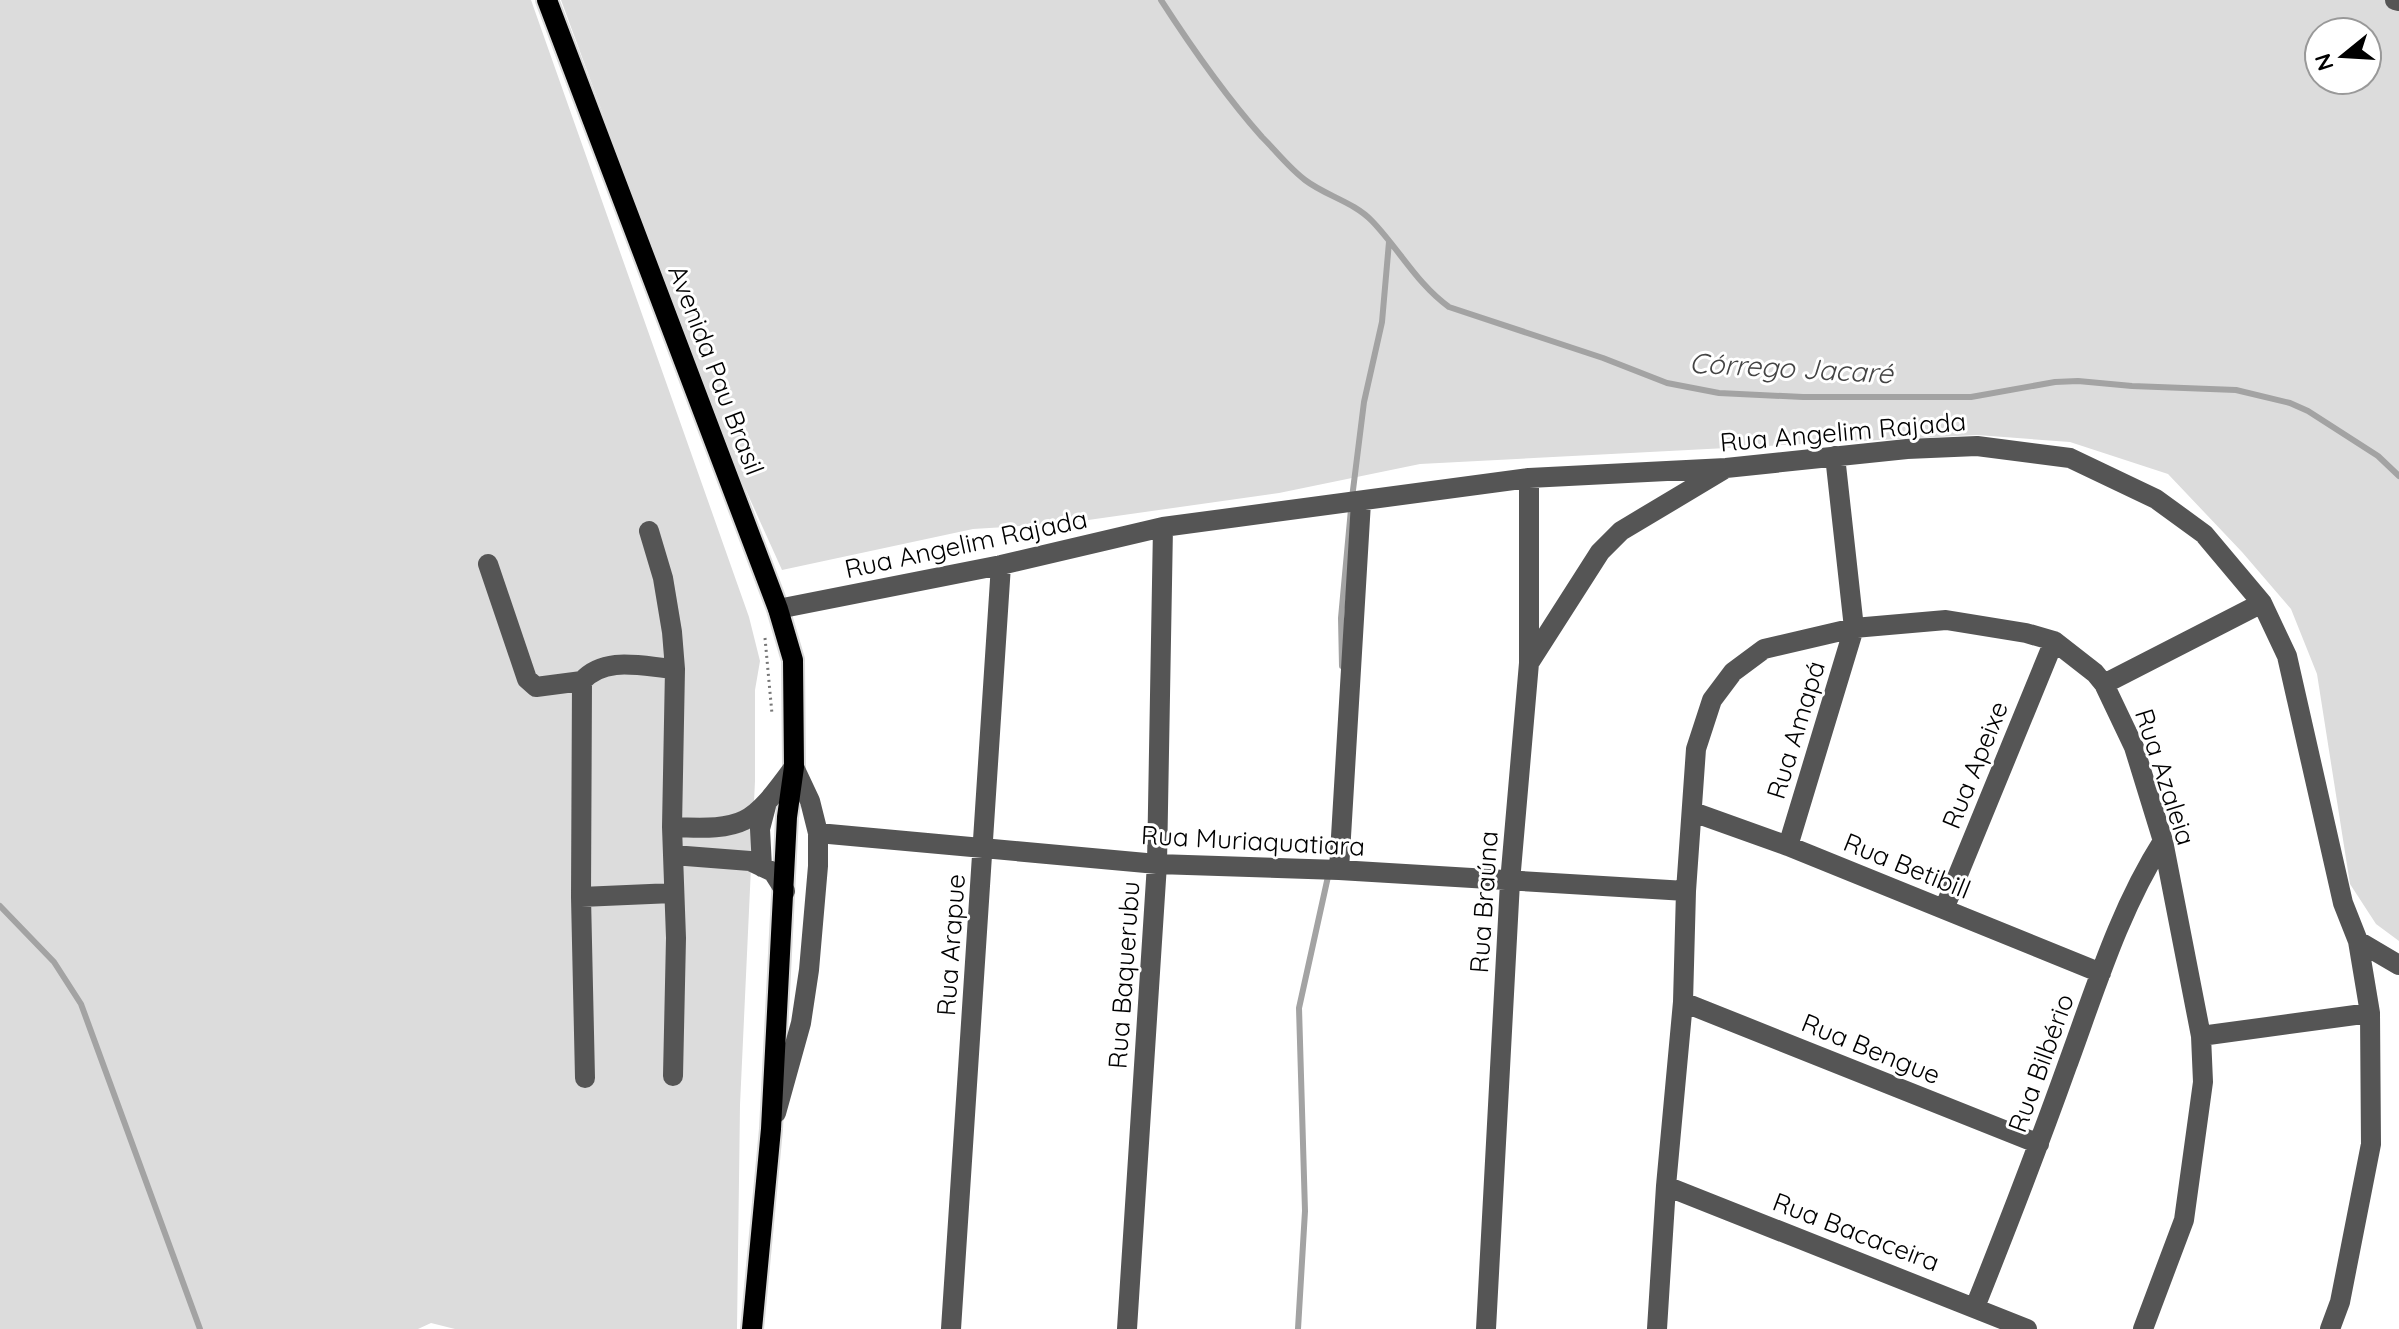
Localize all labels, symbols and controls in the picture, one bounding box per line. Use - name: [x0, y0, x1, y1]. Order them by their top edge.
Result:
- north arrow: [2303, 16, 2383, 96]
- text: N: [2308, 50, 2340, 74]
- street label: Avenida Pau Brasil: [661, 260, 772, 480]
- water label: Córrego Jacaré: [1688, 345, 1895, 390]
- street label: Rua Angelim Rajada: [1718, 404, 1967, 459]
- street label: Rua Angelim Rajada: [842, 502, 1090, 585]
- street label: Rua Amapá: [1759, 657, 1832, 803]
- street label: Rua Apeixe: [1934, 696, 2015, 833]
- street label: Rua Azaleia: [2128, 704, 2203, 849]
- street label: Rua Muriaquatiara: [1140, 818, 1366, 863]
- street label: Rua Betibill: [1839, 825, 1976, 906]
- street label: Rua Braúna: [1462, 830, 1505, 974]
- street label: Rua Arapue: [929, 873, 972, 1017]
- street label: Rua Baquerubu: [1100, 880, 1147, 1070]
- street label: Rua Bilbério: [2000, 989, 2081, 1137]
- street label: Rua Bengue: [1797, 1006, 1945, 1091]
- street label: Rua Bacaceira: [1768, 1185, 1944, 1278]

